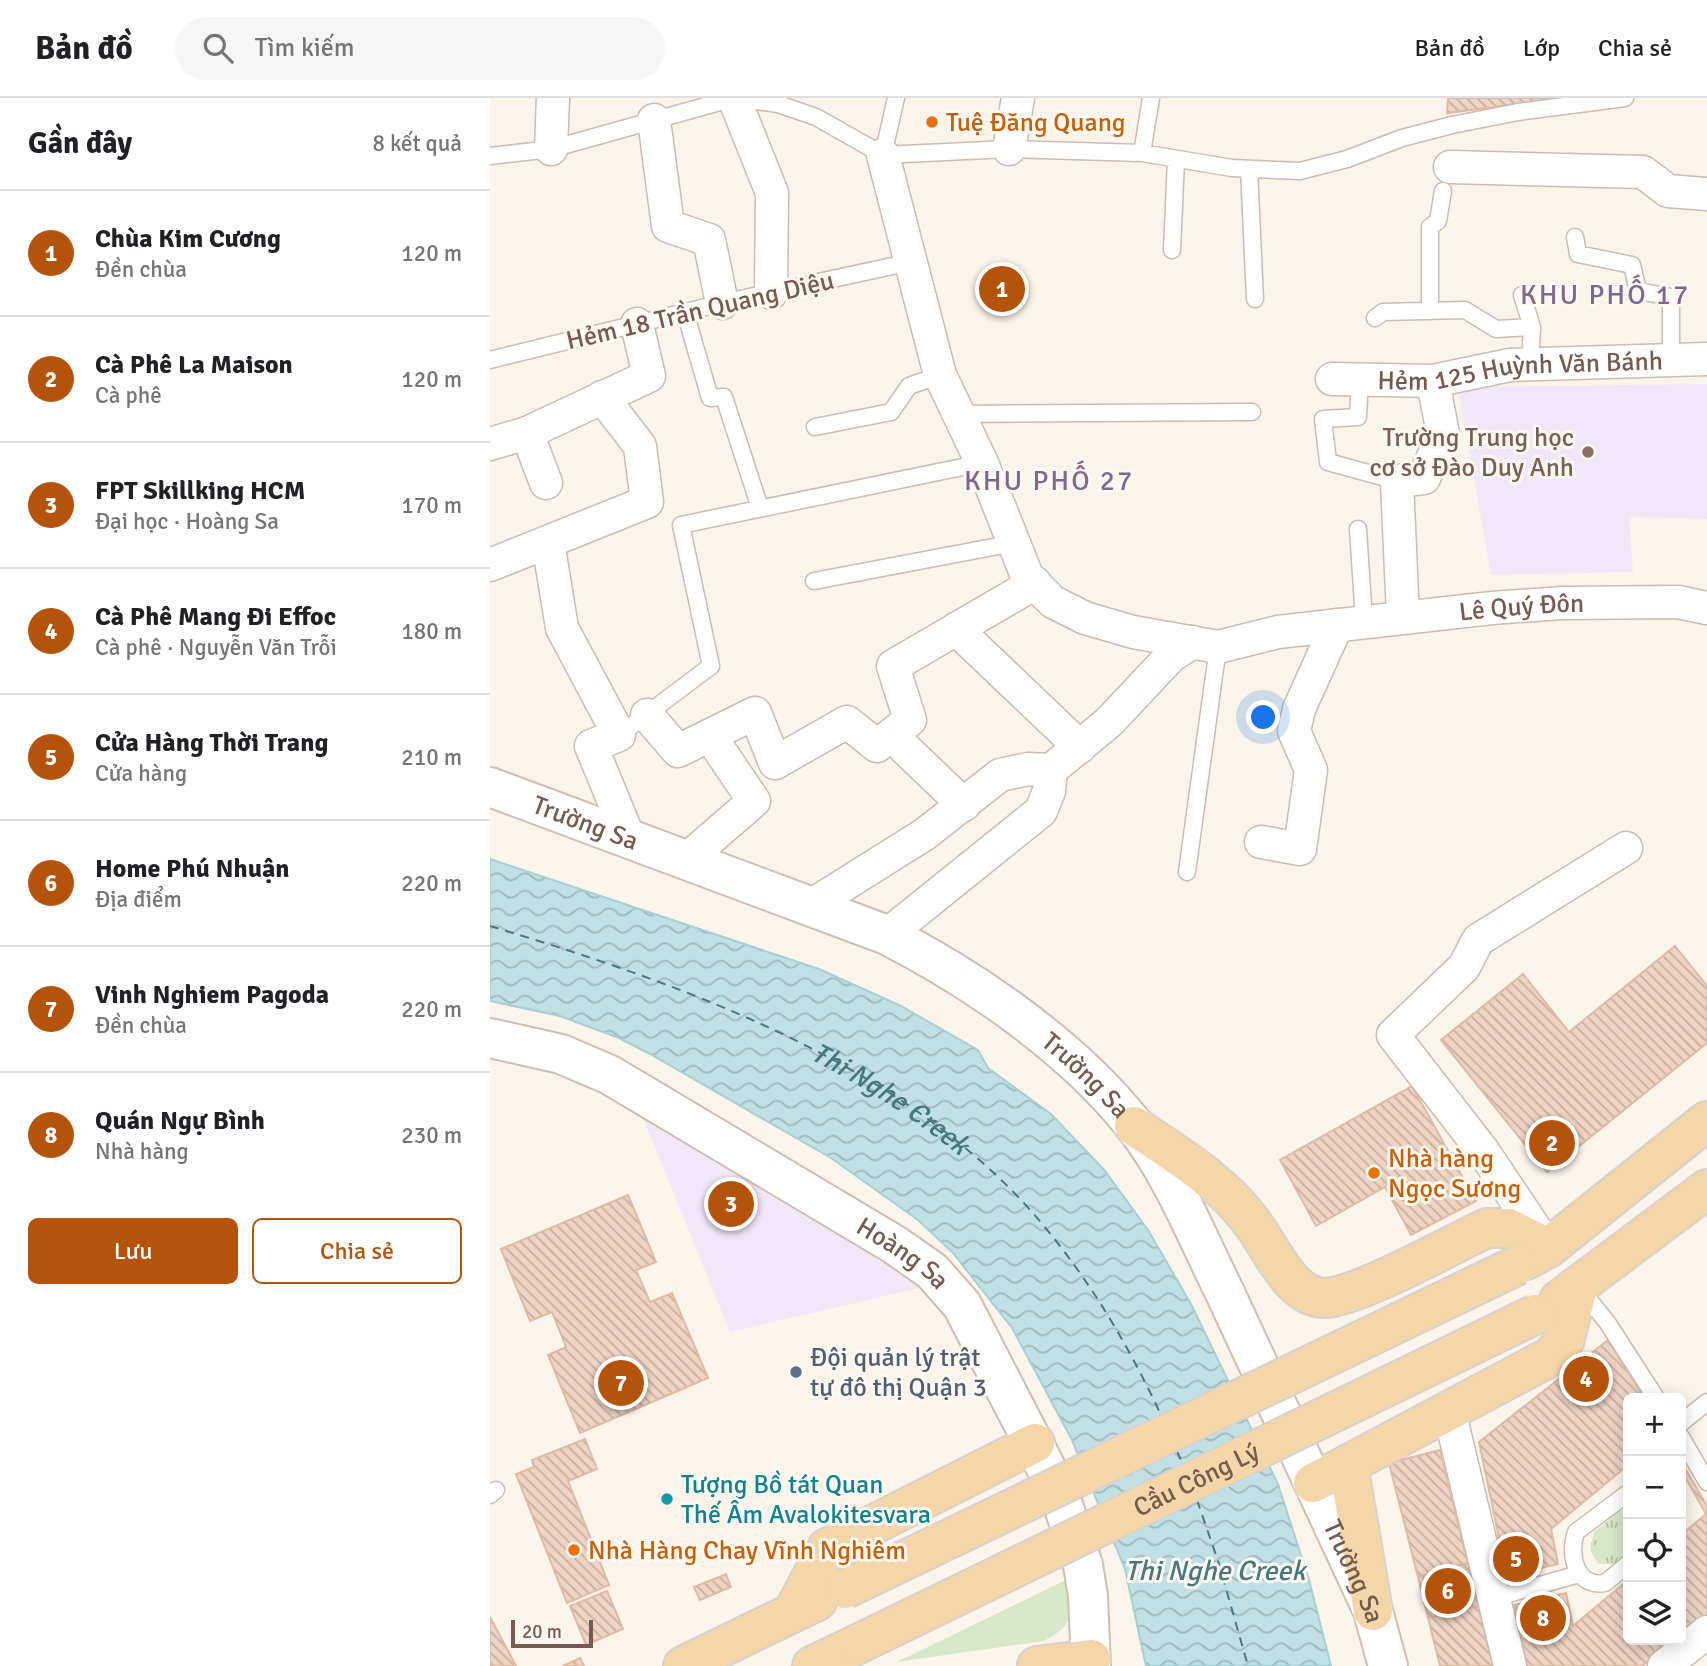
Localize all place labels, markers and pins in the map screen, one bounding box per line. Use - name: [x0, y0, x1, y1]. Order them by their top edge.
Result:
- place label: Tuệ Đăng Quang: [946, 107, 1126, 139]
- marker: Tuệ Đăng Quang: [924, 114, 940, 130]
- pin: 1: [979, 263, 1025, 315]
- place label: Trường Trung học cơ sở Đào Duy Anh: [1369, 422, 1574, 484]
- marker: Trường Trung học cơ sở Đào Duy Anh: [1580, 444, 1596, 460]
- pin: 2: [1529, 1117, 1575, 1169]
- place label: Nhà hàng Ngọc Sương: [1388, 1143, 1521, 1205]
- marker: Nhà hàng Ngọc Sương: [1366, 1165, 1382, 1181]
- pin: 3: [708, 1178, 754, 1230]
- place label: Đội quản lý trật tự đô thị Quận 3: [810, 1342, 987, 1404]
- pin: 4: [1563, 1353, 1609, 1405]
- pin: 7: [598, 1357, 644, 1409]
- marker: Đội quản lý trật tự đô thị Quận 3: [788, 1364, 804, 1380]
- place label: Tượng Bồ tát Quan Thế Âm Avalokitesvara: [681, 1469, 931, 1531]
- marker: Tượng Bồ tát Quan Thế Âm Avalokitesvara: [659, 1491, 675, 1507]
- pin: 5: [1493, 1533, 1539, 1585]
- place label: Nhà Hàng Chay Vĩnh Nghiêm: [588, 1535, 906, 1567]
- marker: Nhà Hàng Chay Vĩnh Nghiêm: [566, 1542, 582, 1558]
- pin: 6: [1425, 1565, 1471, 1617]
- pin: 8: [1520, 1592, 1566, 1644]

